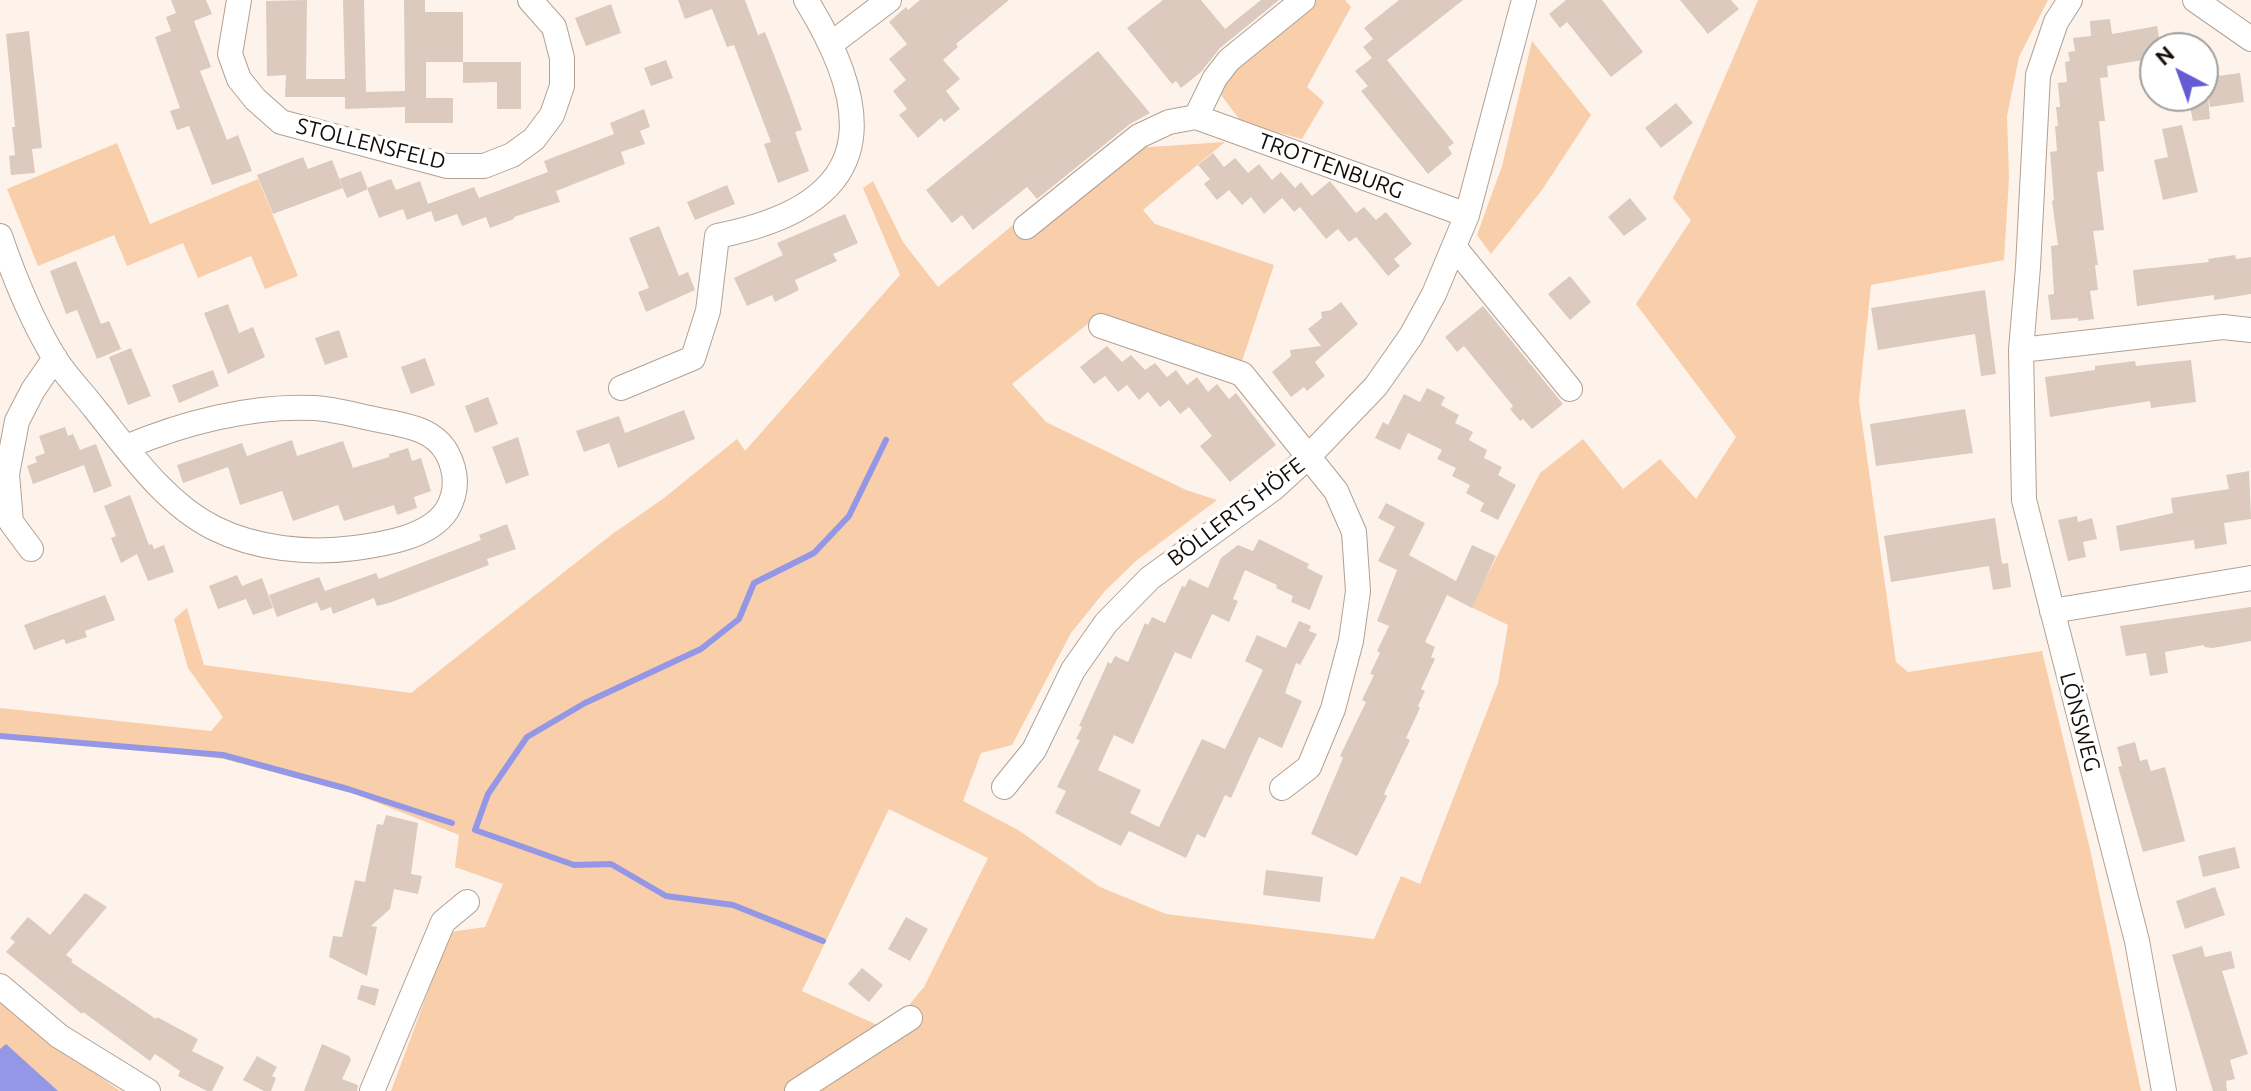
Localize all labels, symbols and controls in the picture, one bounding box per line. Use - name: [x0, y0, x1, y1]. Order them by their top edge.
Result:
- north arrow: [2139, 32, 2219, 112]
- text: N: [2150, 40, 2179, 70]
- street label: STOLLENSFELD: [294, 113, 448, 175]
- street label: TROTTENBURG: [1255, 127, 1407, 205]
- street label: BÖLLERTS HÖFE: [1162, 452, 1310, 572]
- street label: LÖNSWEG: [2054, 669, 2106, 775]

